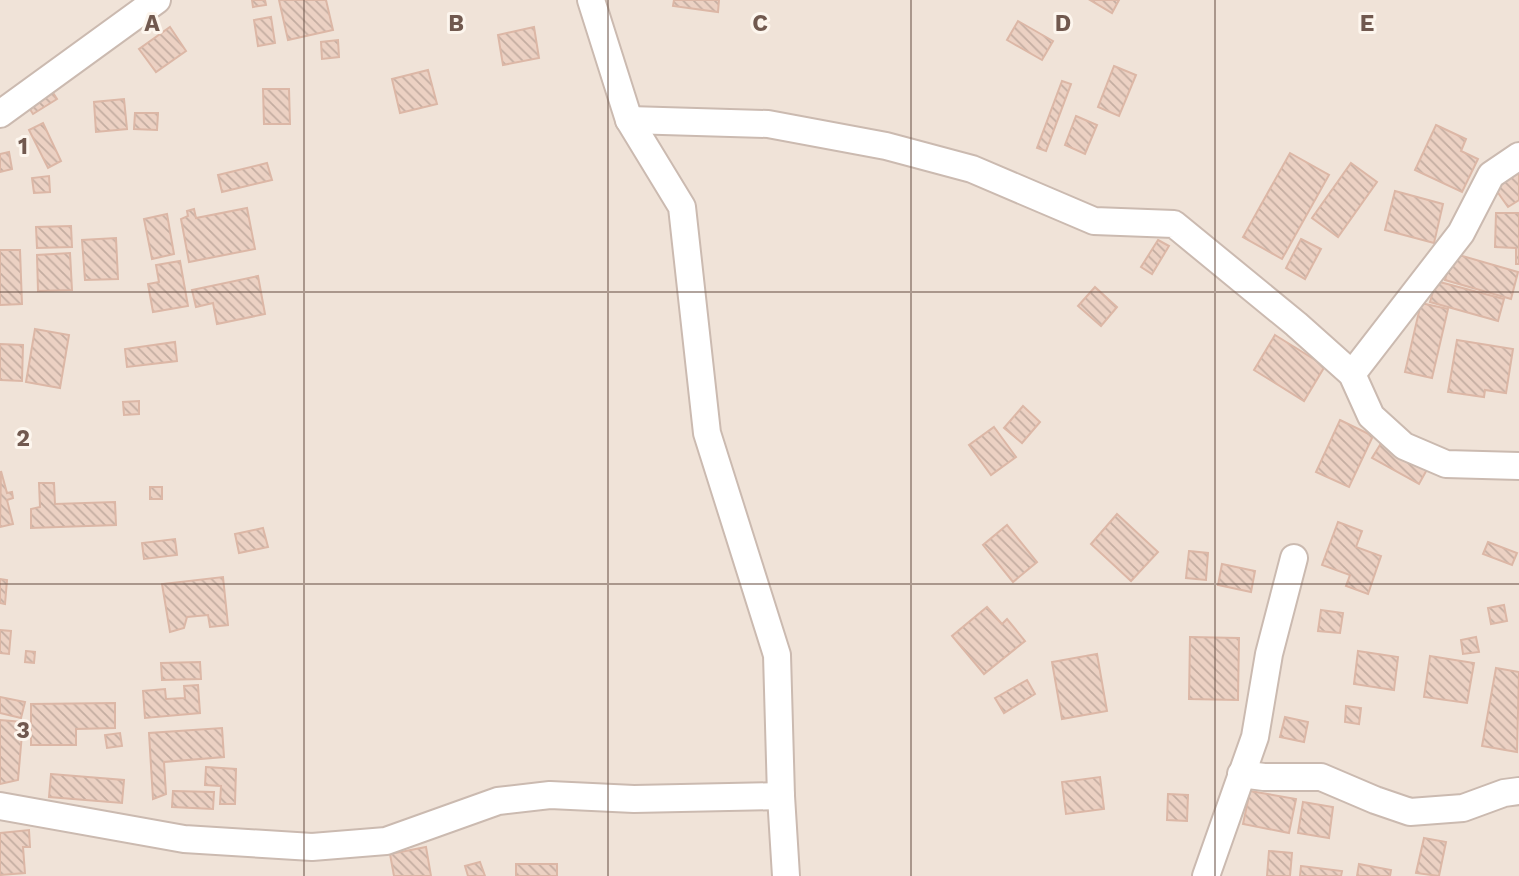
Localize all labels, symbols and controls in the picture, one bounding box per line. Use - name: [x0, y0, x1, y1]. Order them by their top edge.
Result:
- text: A: [144, 10, 160, 37]
- text: B: [448, 10, 464, 37]
- text: C: [752, 10, 768, 37]
- text: D: [1055, 10, 1071, 37]
- text: E: [1360, 10, 1374, 37]
- text: 1: [18, 133, 28, 160]
- text: 2: [16, 425, 30, 452]
- text: 3: [16, 717, 30, 744]

